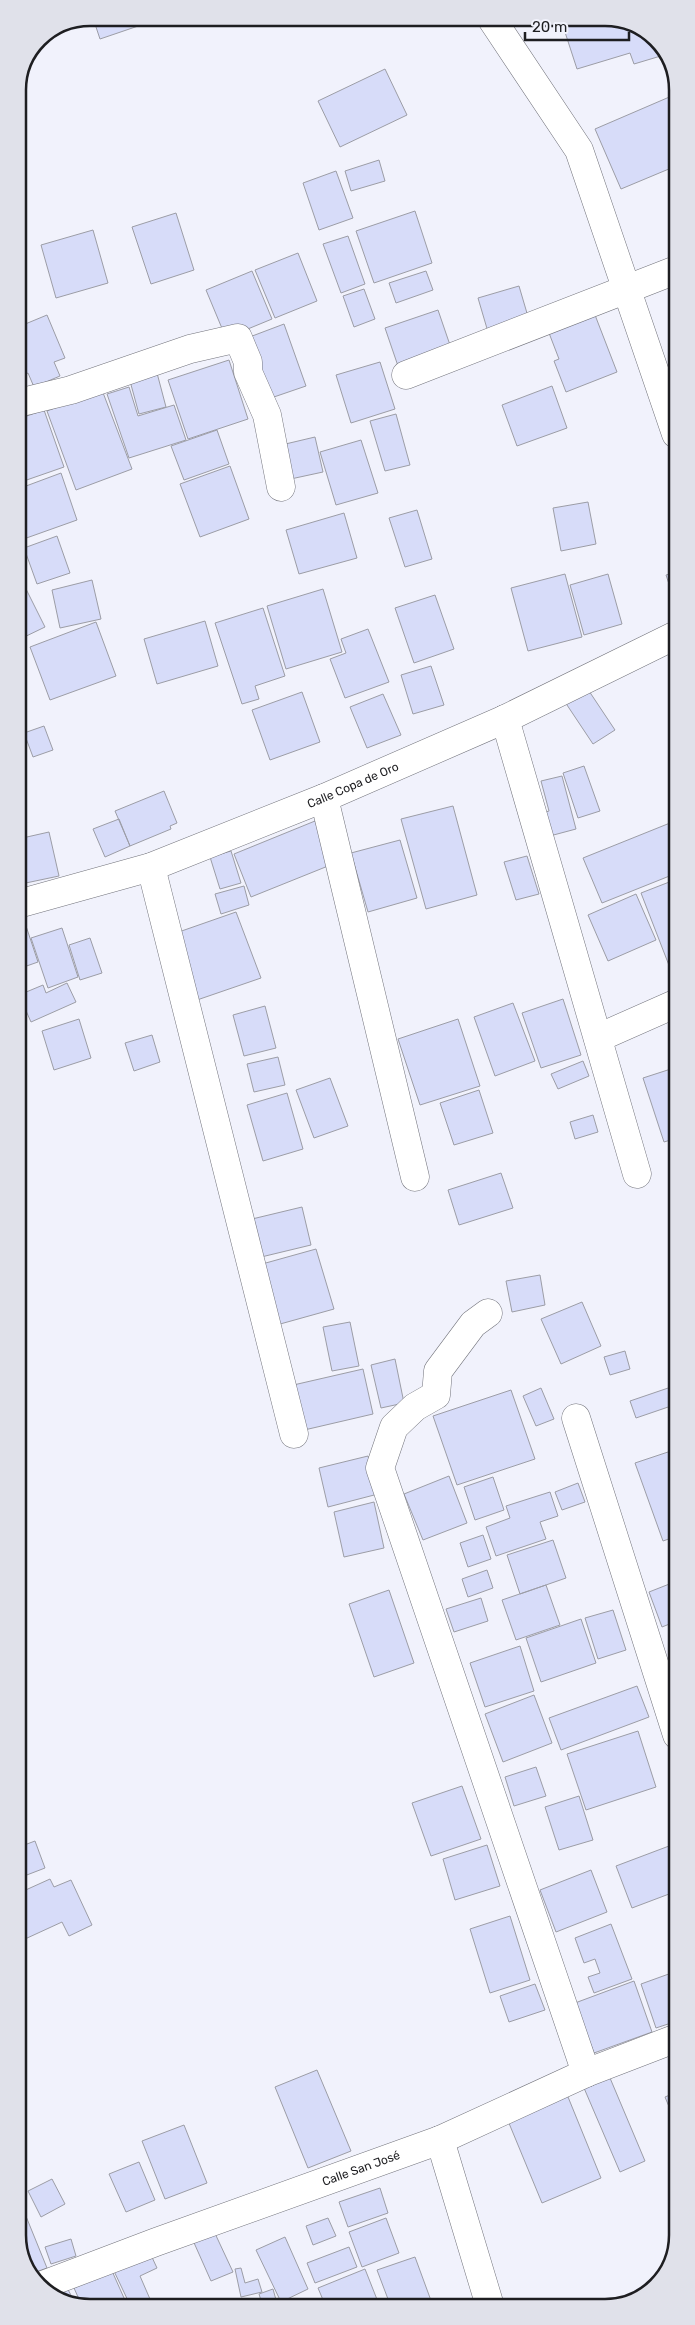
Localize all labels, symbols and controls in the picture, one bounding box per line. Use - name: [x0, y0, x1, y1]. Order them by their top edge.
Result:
- scale bar: [525, 10, 629, 42]
- text: 20 m: [532, 18, 567, 36]
- street label: Calle Copa de Oro: [305, 759, 401, 811]
- street label: Calle San José: [320, 2148, 402, 2189]

